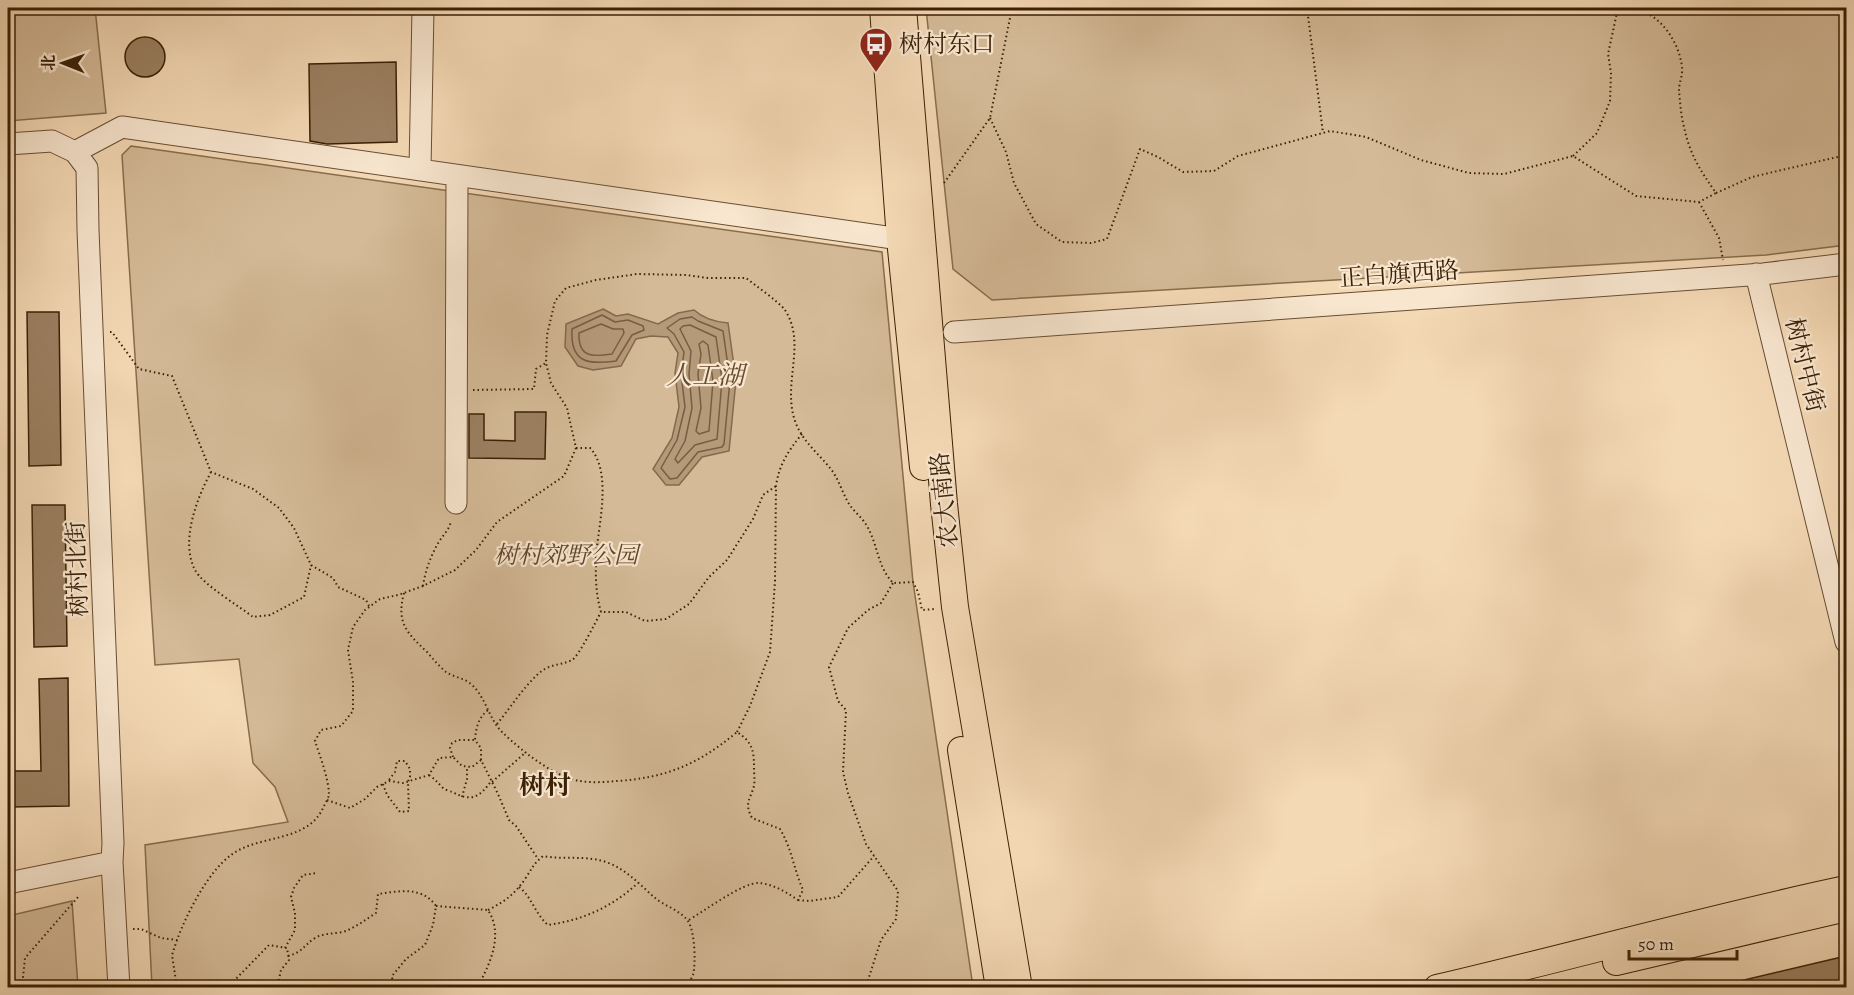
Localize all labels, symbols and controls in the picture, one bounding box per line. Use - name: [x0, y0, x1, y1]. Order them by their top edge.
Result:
- bus stop icon: 树村东口: [858, 26, 894, 73]
- place label: 树村东口: [899, 28, 995, 60]
- north arrow: [33, 33, 93, 93]
- text: 北: [38, 55, 60, 71]
- street label: 正白旗西路: [1338, 254, 1460, 294]
- street label: 树村中街: [1778, 315, 1832, 415]
- water label: 人工湖: [666, 358, 748, 393]
- street label: 农大南路: [923, 451, 965, 549]
- street label: 树村北街: [59, 520, 95, 618]
- park label: 树村郊野公园: [494, 539, 642, 571]
- district label: 树村: [519, 768, 571, 803]
- scale bar: [1629, 923, 1737, 961]
- text: 50 m: [1638, 932, 1674, 956]

